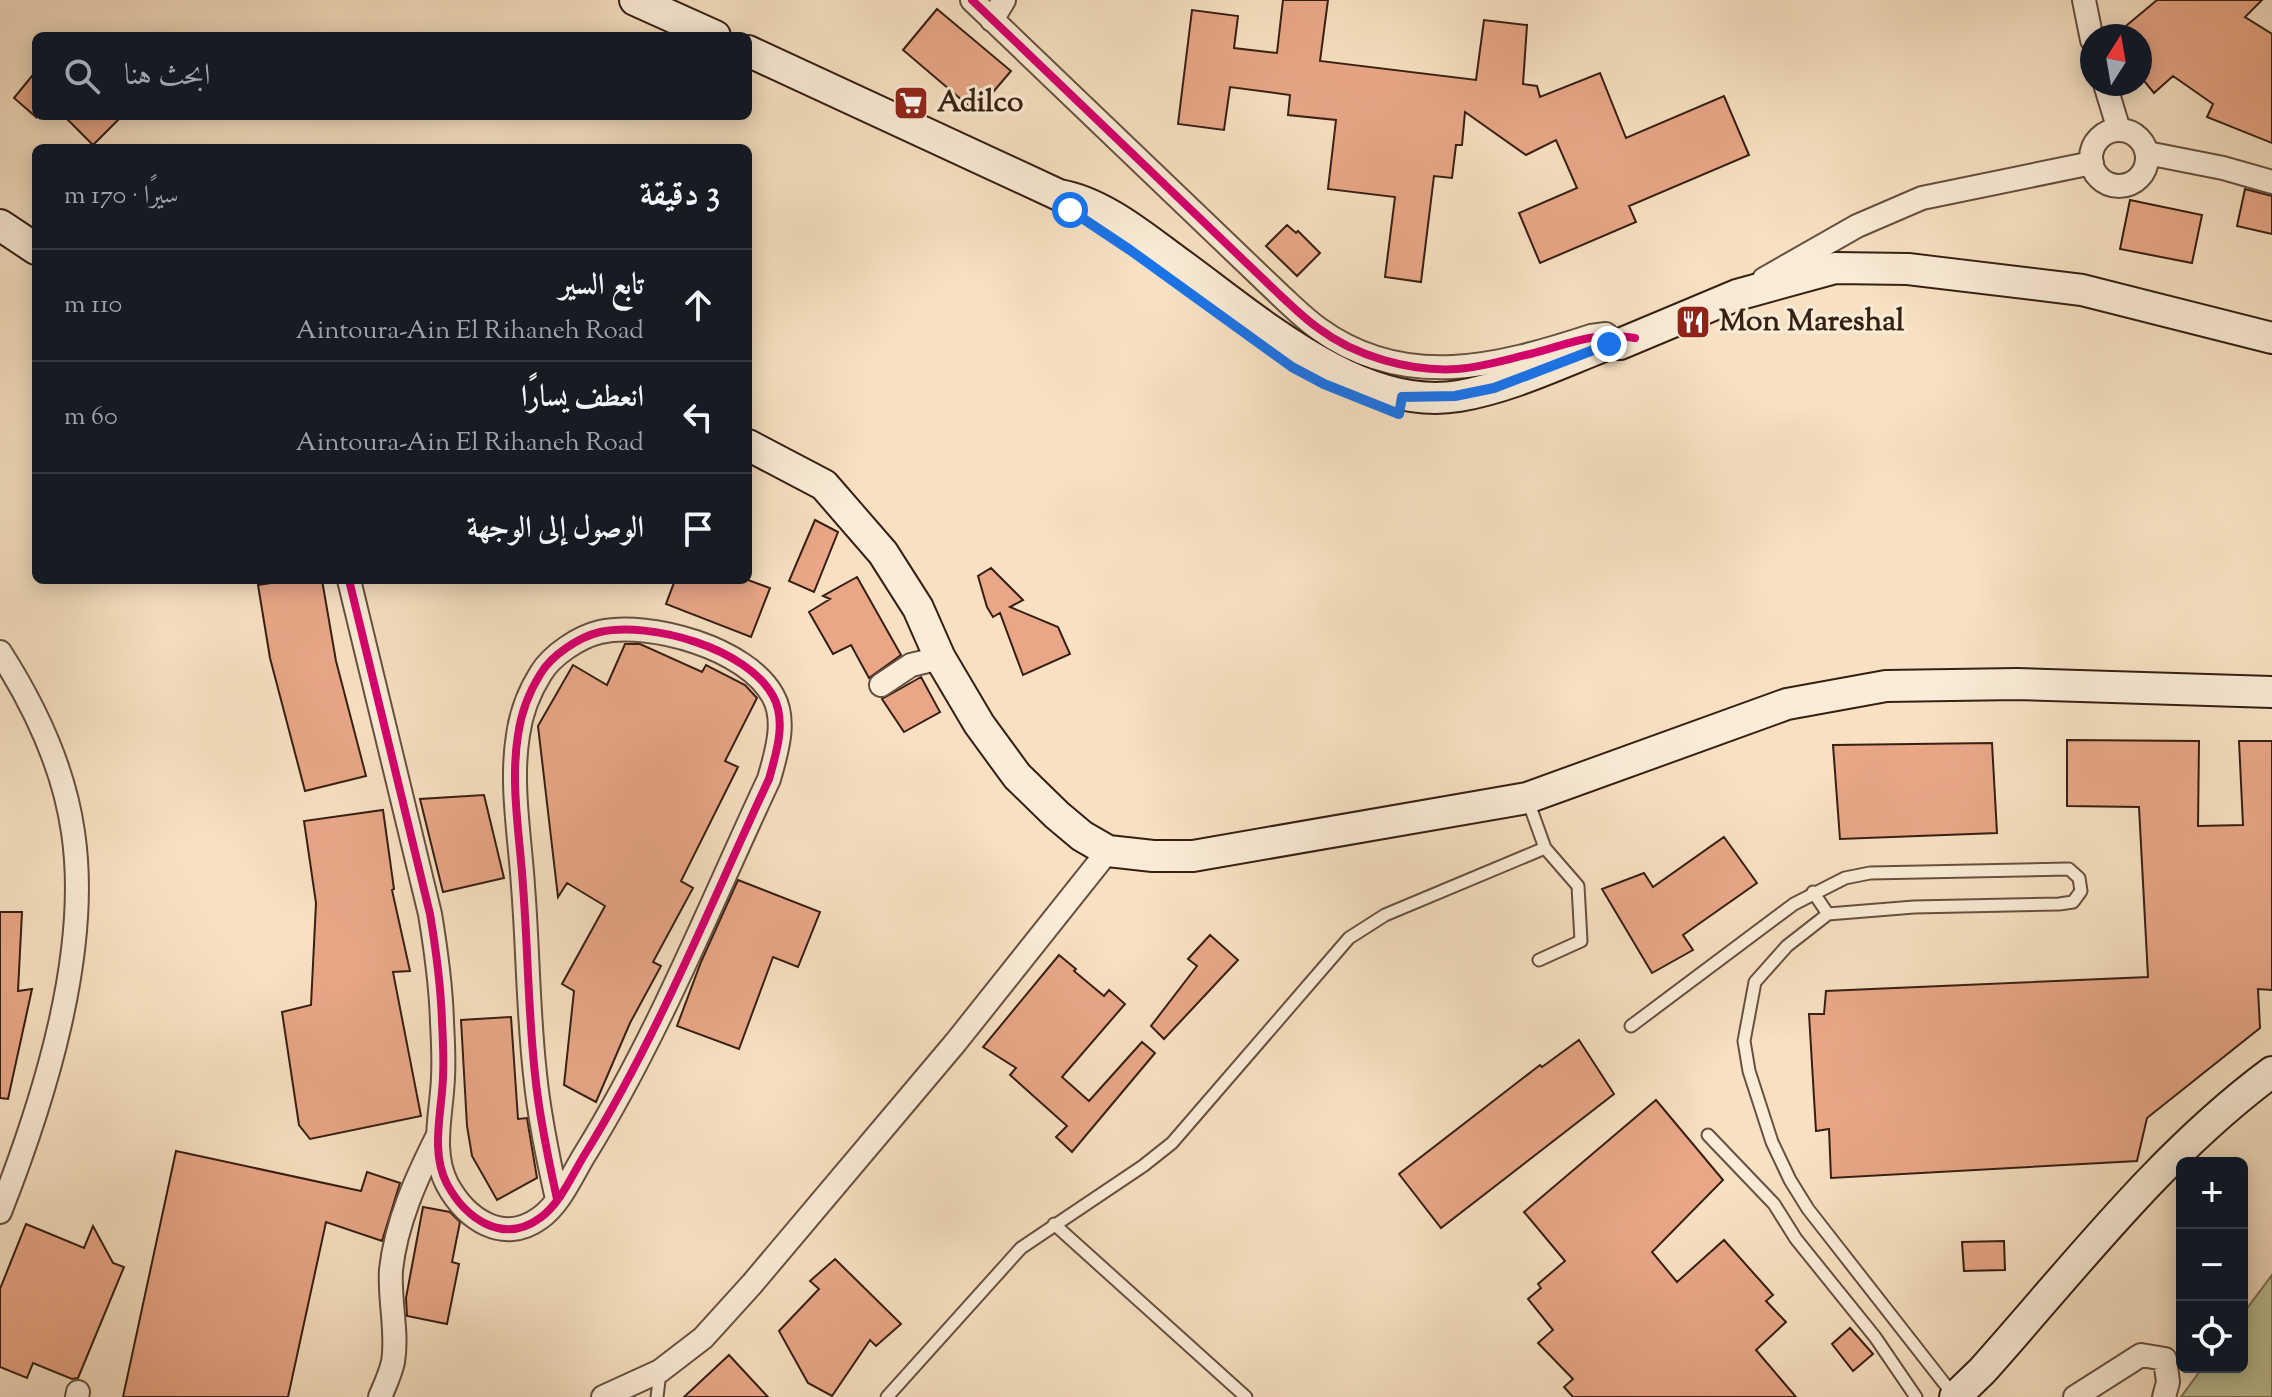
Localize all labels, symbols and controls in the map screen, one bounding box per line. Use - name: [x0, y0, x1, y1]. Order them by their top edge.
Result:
- north arrow: [2080, 24, 2152, 96]
- search box: [32, 32, 752, 120]
- icon: search: [60, 54, 104, 98]
- text: ابحث هنا: [124, 55, 210, 98]
- place label: Adilco: [937, 82, 1023, 125]
- supermarket icon: Adilco: [892, 84, 930, 122]
- text: 3 دقيقة: [640, 171, 720, 220]
- text: سيرًا · 170 m: [64, 178, 179, 215]
- route start: [1052, 192, 1088, 228]
- text: تابع السير: [559, 265, 644, 308]
- icon: ahead: [676, 283, 720, 327]
- text: 110 m: [64, 287, 122, 324]
- place label: Mon Mareshal: [1719, 301, 1905, 344]
- restaurant icon: Mon Mareshal: [1674, 303, 1712, 341]
- text: Aintoura-Ain El Rihaneh Road: [296, 313, 644, 350]
- route end: [1591, 326, 1627, 362]
- text: انعطف يسارًا: [521, 377, 644, 420]
- icon: left: [676, 395, 720, 439]
- text: 60 m: [64, 399, 118, 436]
- text: Aintoura-Ain El Rihaneh Road: [296, 425, 644, 462]
- icon: arrive: [676, 507, 720, 551]
- text: الوصول إلى الوجهة: [467, 508, 644, 551]
- map controls: [2176, 1157, 2248, 1373]
- button: +: [2176, 1157, 2248, 1229]
- button: −: [2176, 1229, 2248, 1301]
- button: locate: [2176, 1301, 2248, 1373]

